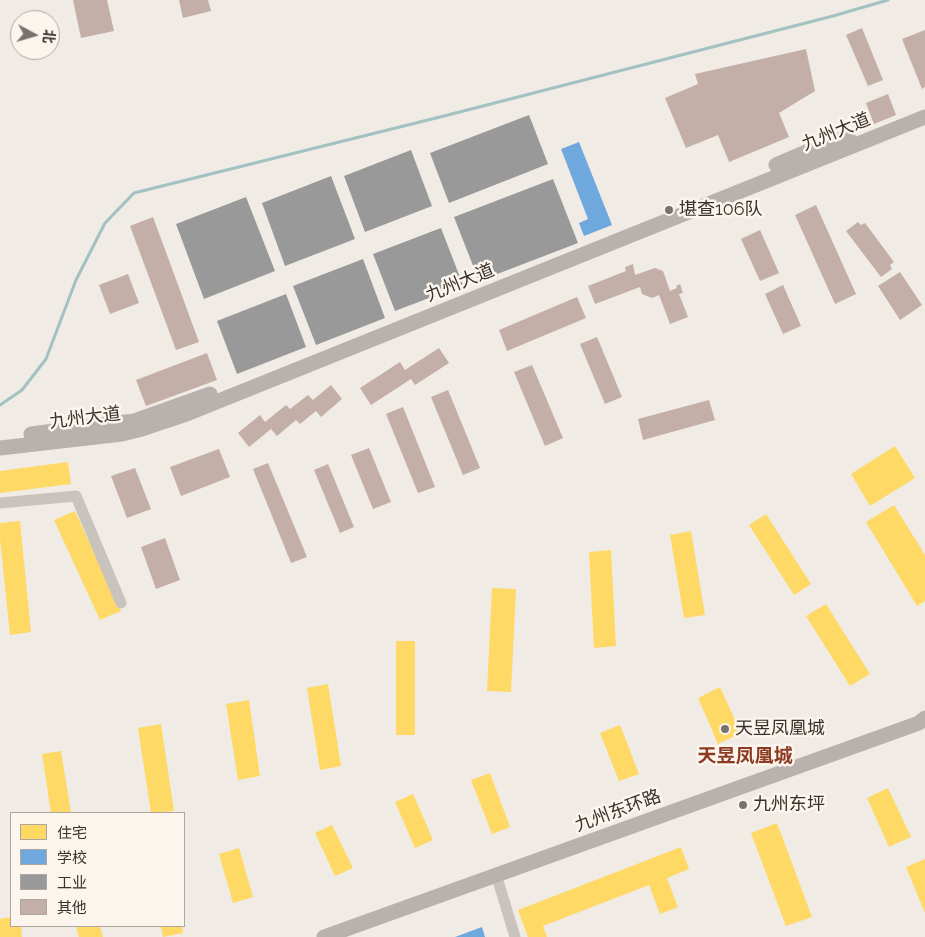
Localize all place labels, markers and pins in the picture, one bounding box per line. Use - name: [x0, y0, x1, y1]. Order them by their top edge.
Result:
- place label: 堪查106队: [679, 199, 763, 221]
- marker: 堪查106队: [663, 204, 675, 216]
- place label: 天昱凤凰城: [735, 718, 825, 740]
- marker: 天昱凤凰城: [719, 723, 731, 735]
- place label: 九州东坪: [753, 794, 825, 816]
- marker: 九州东坪: [737, 799, 749, 811]

